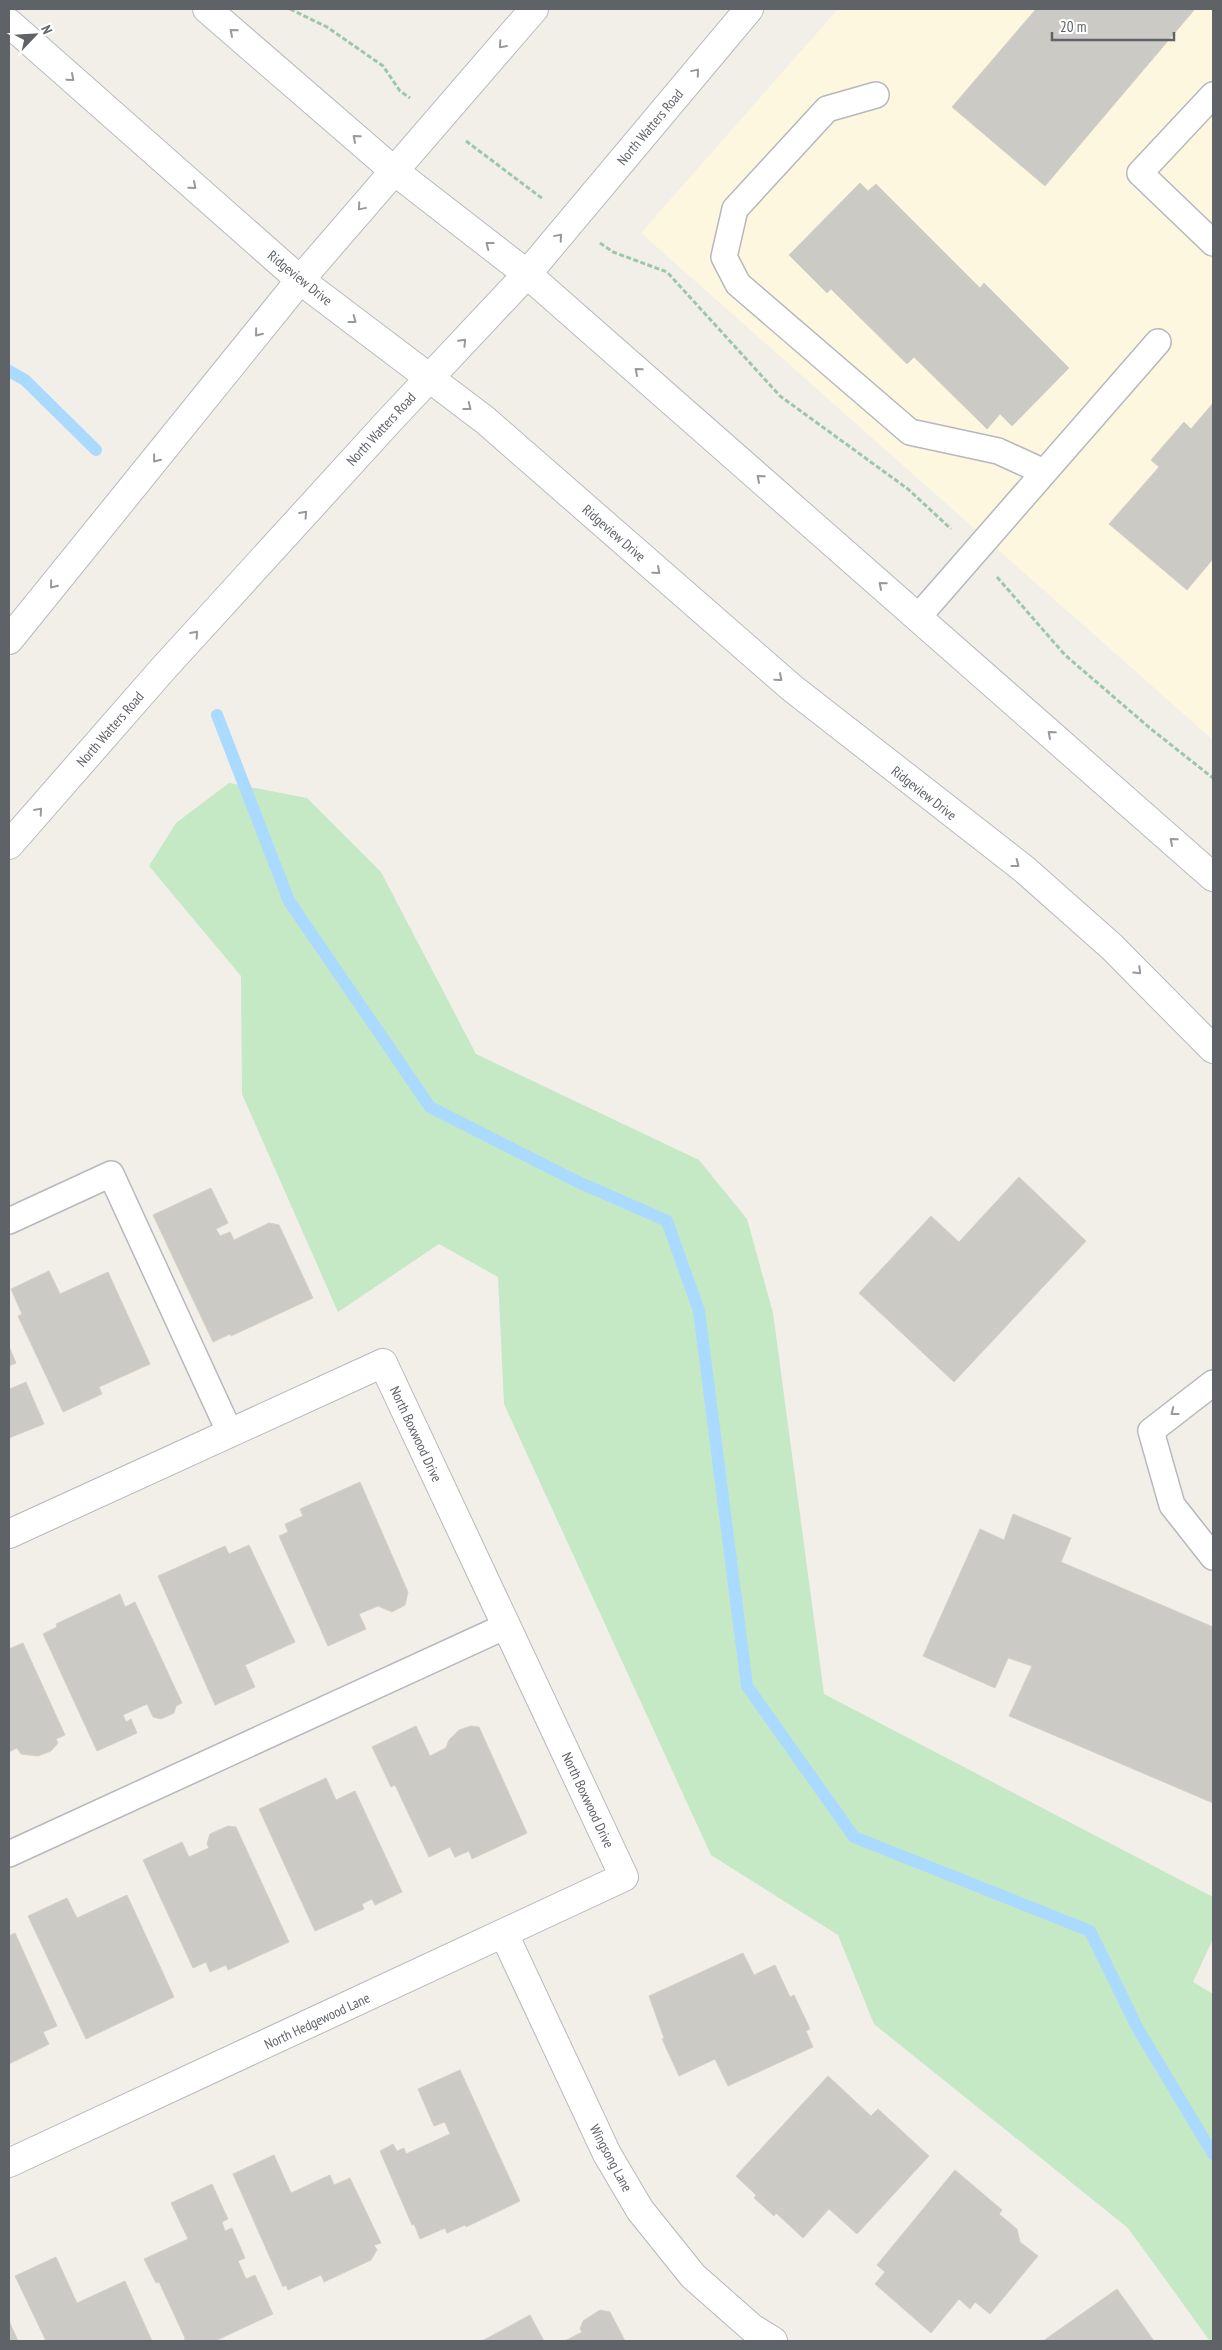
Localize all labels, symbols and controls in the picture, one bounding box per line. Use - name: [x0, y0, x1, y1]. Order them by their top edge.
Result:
- north arrow: [10, 10, 60, 60]
- scale bar: [1052, 10, 1174, 42]
- text: 20 m: [1060, 17, 1086, 36]
- text: N: [37, 22, 57, 37]
- one-way arrow: [230, 28, 239, 37]
- one-way arrow: [499, 40, 508, 49]
- one-way arrow: [691, 69, 699, 78]
- one-way arrow: [66, 73, 75, 82]
- street label: North Watters Road: [613, 85, 687, 169]
- one-way arrow: [353, 135, 362, 144]
- one-way arrow: [188, 180, 197, 189]
- one-way arrow: [358, 202, 367, 211]
- one-way arrow: [553, 234, 561, 243]
- one-way arrow: [486, 242, 495, 250]
- street label: Ridgeview Drive: [264, 246, 336, 310]
- one-way arrow: [347, 314, 357, 323]
- one-way arrow: [254, 327, 263, 336]
- one-way arrow: [457, 338, 466, 347]
- one-way arrow: [634, 367, 643, 376]
- street label: North Watters Road: [342, 389, 420, 469]
- one-way arrow: [462, 402, 471, 410]
- one-way arrow: [153, 453, 161, 462]
- one-way arrow: [756, 475, 765, 484]
- street label: Ridgeview Drive: [579, 501, 649, 566]
- one-way arrow: [298, 510, 307, 519]
- one-way arrow: [651, 565, 660, 574]
- one-way arrow: [51, 579, 59, 588]
- one-way arrow: [878, 582, 887, 591]
- one-way arrow: [189, 630, 198, 639]
- one-way arrow: [774, 672, 783, 681]
- street label: North Watters Road: [72, 688, 148, 770]
- one-way arrow: [1047, 731, 1056, 740]
- street label: Ridgeview Drive: [888, 762, 960, 824]
- one-way arrow: [33, 807, 42, 816]
- one-way arrow: [1170, 838, 1179, 847]
- one-way arrow: [1010, 858, 1020, 867]
- one-way arrow: [1132, 966, 1141, 975]
- street label: North Boxwood Drive: [386, 1383, 446, 1485]
- one-way arrow: [1171, 1407, 1180, 1416]
- street label: North Boxwood Drive: [558, 1749, 618, 1851]
- street label: North Hedgewood Lane: [261, 1989, 373, 2053]
- street label: Wingsong Lane: [586, 2121, 636, 2195]

